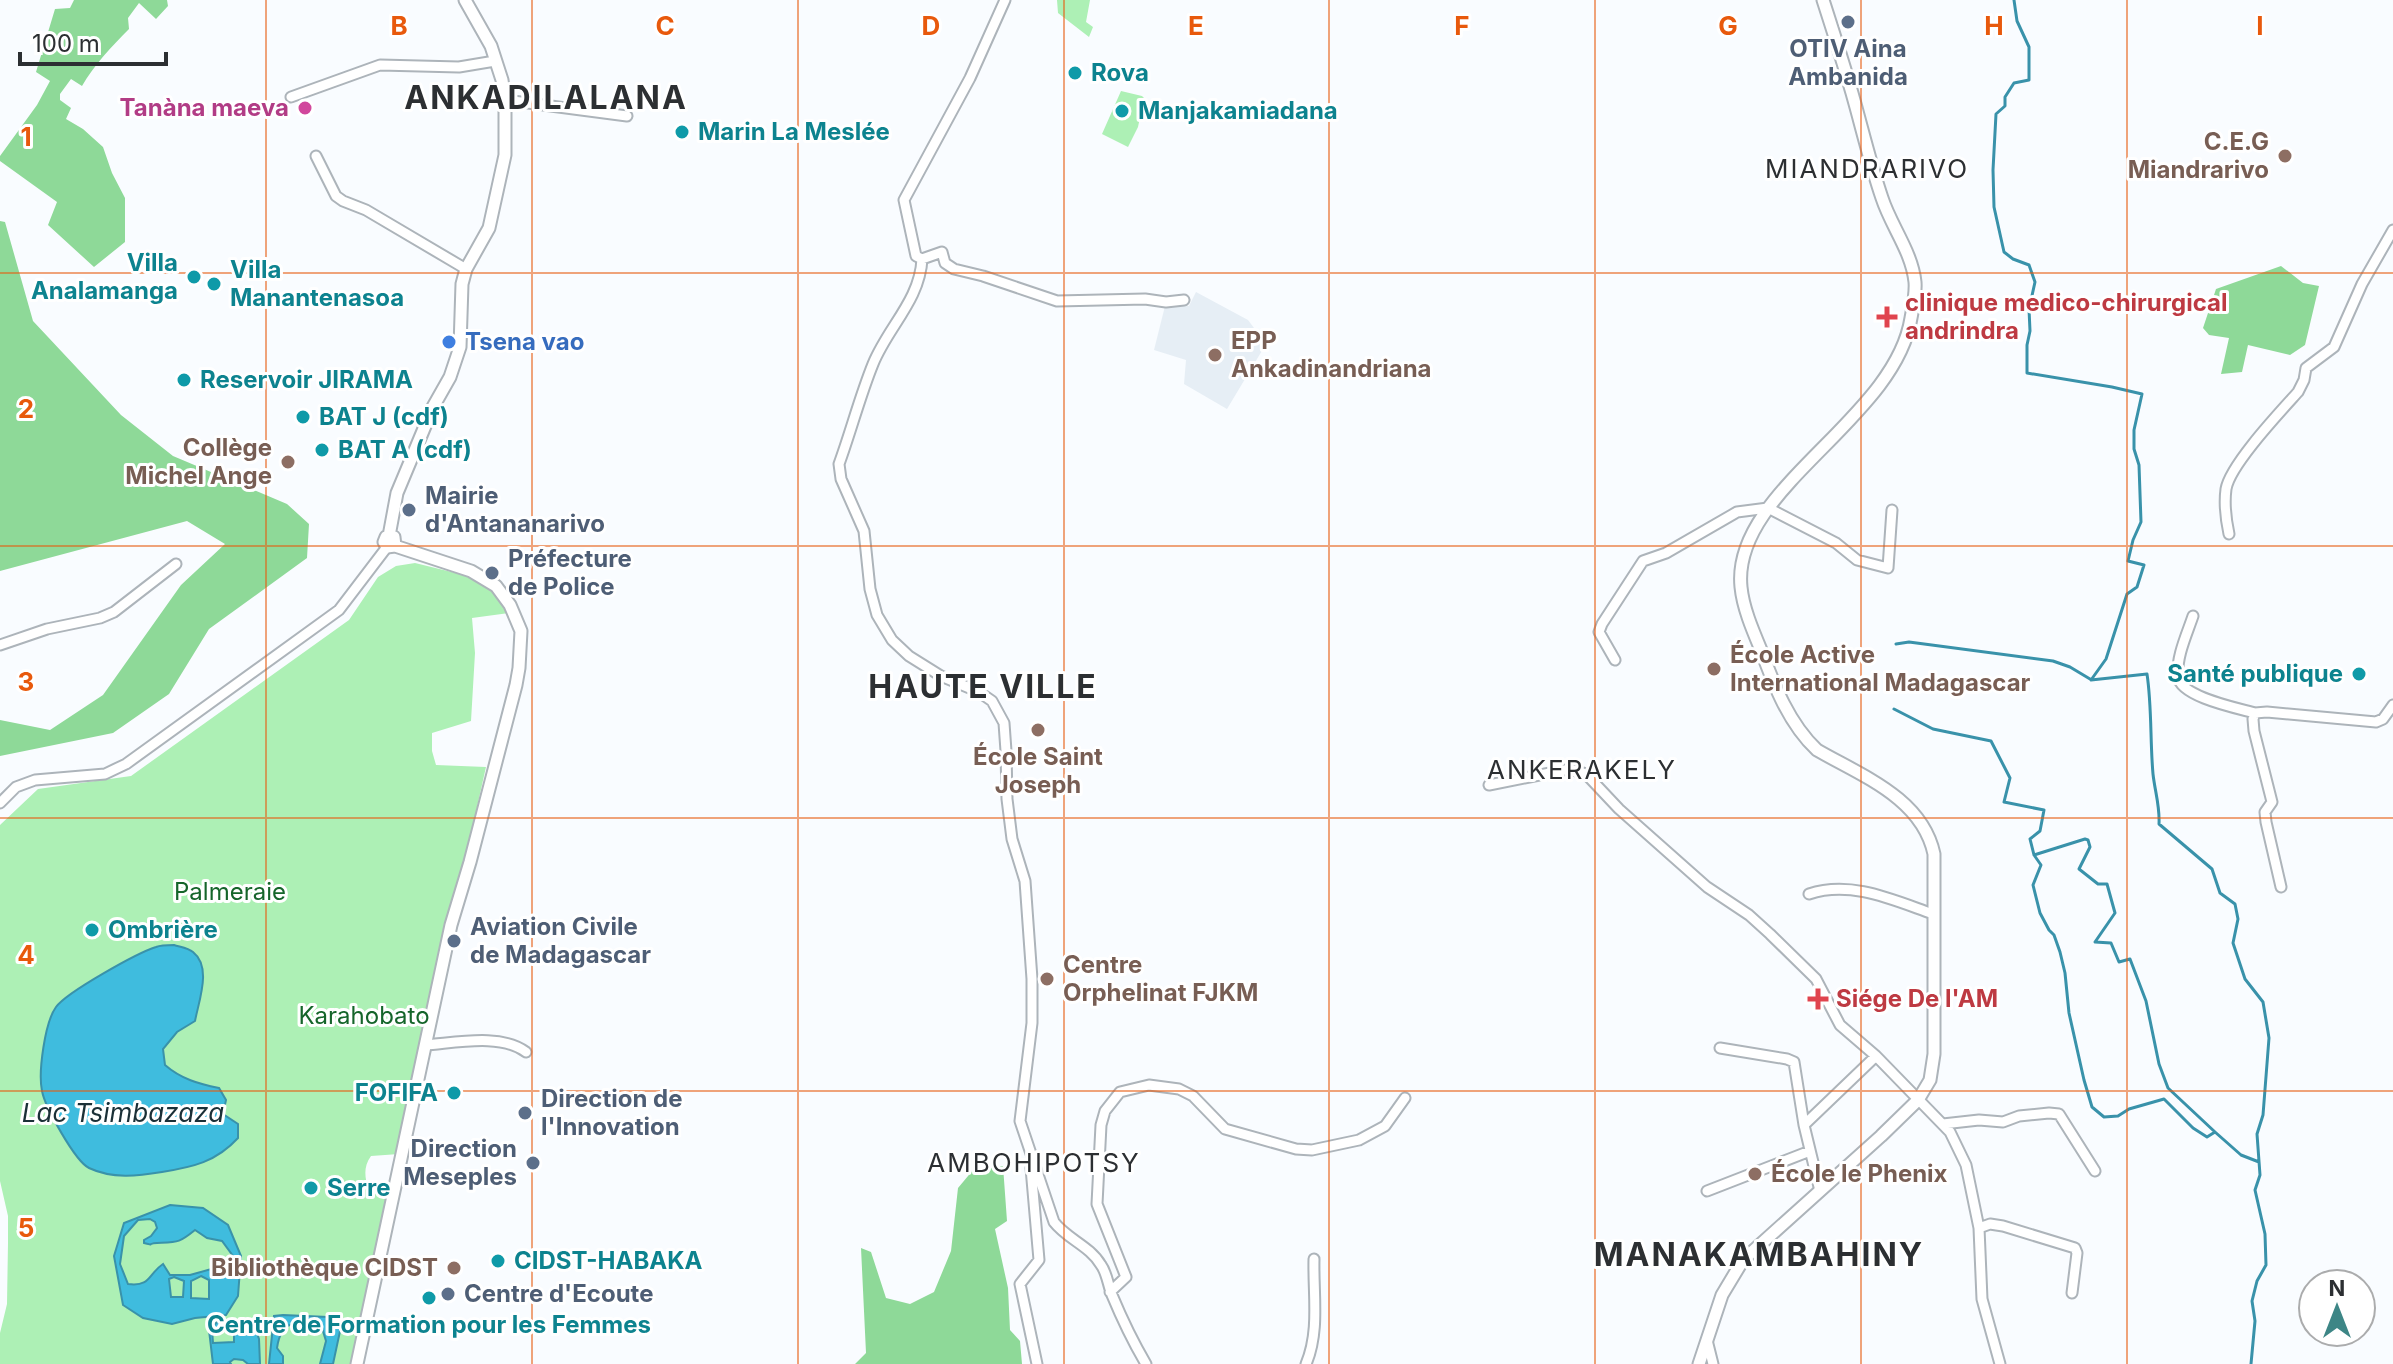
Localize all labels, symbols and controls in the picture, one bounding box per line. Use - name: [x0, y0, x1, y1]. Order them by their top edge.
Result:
- text: B: [390, 10, 408, 41]
- text: C: [655, 10, 675, 41]
- text: D: [922, 10, 940, 41]
- text: E: [1188, 10, 1204, 41]
- text: F: [1454, 10, 1470, 41]
- text: G: [1718, 10, 1738, 41]
- text: H: [1984, 10, 2004, 41]
- text: I: [2256, 10, 2264, 41]
- marker: OTIV Aina Ambanida: [1839, 13, 1857, 31]
- scale bar: [20, 16, 166, 66]
- text: 100 m: [32, 29, 100, 58]
- place label: OTIV Aina Ambanida: [1788, 34, 1908, 91]
- place label: Rova: [1091, 58, 1149, 87]
- marker: Rova: [1066, 64, 1084, 82]
- district label: ANKADILALANA: [404, 78, 688, 117]
- place label: Tanàna maeva: [120, 93, 289, 122]
- place label: Manjakamiadana: [1138, 96, 1338, 125]
- marker: Tanàna maeva: [296, 99, 314, 117]
- marker: Manjakamiadana: [1113, 102, 1131, 120]
- place label: Marin La Meslée: [698, 117, 890, 146]
- text: 1: [20, 121, 32, 152]
- marker: Marin La Meslée: [673, 123, 691, 141]
- place label: C.E.G Miandrarivo: [2128, 127, 2269, 184]
- marker: C.E.G Miandrarivo: [2276, 147, 2294, 165]
- district label: MIANDRARIVO: [1765, 153, 1969, 184]
- place label: Villa Analamanga: [31, 248, 178, 305]
- place label: Villa Manantenasoa: [230, 255, 404, 312]
- marker: Villa Analamanga: [185, 268, 203, 286]
- marker: Villa Manantenasoa: [205, 275, 223, 293]
- place label: clinique medico-chirurgical andrindra: [1905, 288, 2227, 345]
- marker: clinique medico-chirurgical andrindra: [1876, 306, 1898, 328]
- place label: EPP Ankadinandriana: [1231, 326, 1432, 383]
- place label: Tsena vao: [465, 327, 584, 356]
- marker: Tsena vao: [440, 333, 458, 351]
- marker: EPP Ankadinandriana: [1206, 346, 1224, 364]
- place label: Reservoir JIRAMA: [200, 365, 413, 394]
- marker: Reservoir JIRAMA: [175, 371, 193, 389]
- text: 2: [18, 393, 34, 424]
- place label: BAT J (cdf): [319, 402, 449, 431]
- marker: BAT J (cdf): [294, 408, 312, 426]
- place label: Collège Michel Ange: [125, 433, 272, 490]
- place label: BAT A (cdf): [338, 435, 472, 464]
- marker: BAT A (cdf): [313, 441, 331, 459]
- marker: Collège Michel Ange: [279, 453, 297, 471]
- place label: Mairie d'Antananarivo: [425, 481, 605, 538]
- marker: Mairie d'Antananarivo: [400, 501, 418, 519]
- place label: Préfecture de Police: [508, 544, 632, 601]
- marker: Préfecture de Police: [483, 564, 501, 582]
- place label: École Active International Madagascar: [1730, 640, 2031, 697]
- place label: Santé publique: [2167, 659, 2343, 688]
- marker: École Active International Madagascar: [1705, 660, 1723, 678]
- marker: Santé publique: [2350, 665, 2368, 683]
- text: 3: [18, 666, 34, 697]
- district label: HAUTE VILLE: [868, 667, 1098, 706]
- marker: École Saint Joseph: [1029, 721, 1047, 739]
- place label: École Saint Joseph: [973, 742, 1103, 799]
- district label: ANKERAKELY: [1487, 754, 1677, 785]
- park label: Palmeraie: [174, 877, 286, 906]
- place label: Aviation Civile de Madagascar: [470, 912, 651, 969]
- place label: Ombrière: [108, 915, 218, 944]
- marker: Ombrière: [83, 921, 101, 939]
- marker: Aviation Civile de Madagascar: [445, 932, 463, 950]
- text: 4: [17, 939, 35, 970]
- place label: Centre Orphelinat FJKM: [1063, 950, 1258, 1007]
- marker: Centre Orphelinat FJKM: [1038, 970, 1056, 988]
- place label: Siége De l'AM: [1836, 984, 1998, 1013]
- marker: Siége De l'AM: [1807, 988, 1829, 1010]
- park label: Karahobato: [298, 1001, 430, 1030]
- place label: FOFIFA: [355, 1078, 438, 1107]
- marker: FOFIFA: [445, 1084, 463, 1102]
- place label: Direction de l'Innovation: [541, 1084, 683, 1141]
- water label: Lac Tsimbazaza: [22, 1097, 224, 1128]
- marker: Direction de l'Innovation: [516, 1104, 534, 1122]
- place label: Direction Meseples: [403, 1134, 517, 1191]
- district label: AMBOHIPOTSY: [927, 1147, 1141, 1178]
- marker: Direction Meseples: [524, 1154, 542, 1172]
- place label: École le Phenix: [1771, 1159, 1948, 1188]
- marker: École le Phenix: [1746, 1165, 1764, 1183]
- place label: Serre: [327, 1173, 390, 1202]
- marker: Serre: [302, 1179, 320, 1197]
- text: 5: [18, 1212, 34, 1243]
- district label: MANAKAMBAHINY: [1594, 1235, 1924, 1274]
- place label: CIDST-HABAKA: [514, 1246, 702, 1275]
- marker: CIDST-HABAKA: [489, 1252, 507, 1270]
- place label: Bibliothèque CIDST: [211, 1253, 438, 1282]
- marker: Bibliothèque CIDST: [445, 1259, 463, 1277]
- north arrow: [2297, 1268, 2377, 1348]
- text: N: [2329, 1275, 2345, 1301]
- place label: Centre d'Ecoute: [464, 1279, 653, 1308]
- marker: Centre d'Ecoute: [439, 1285, 457, 1303]
- marker: Centre de Formation pour les Femmes: [420, 1289, 438, 1307]
- place label: Centre de Formation pour les Femmes: [207, 1310, 651, 1339]

